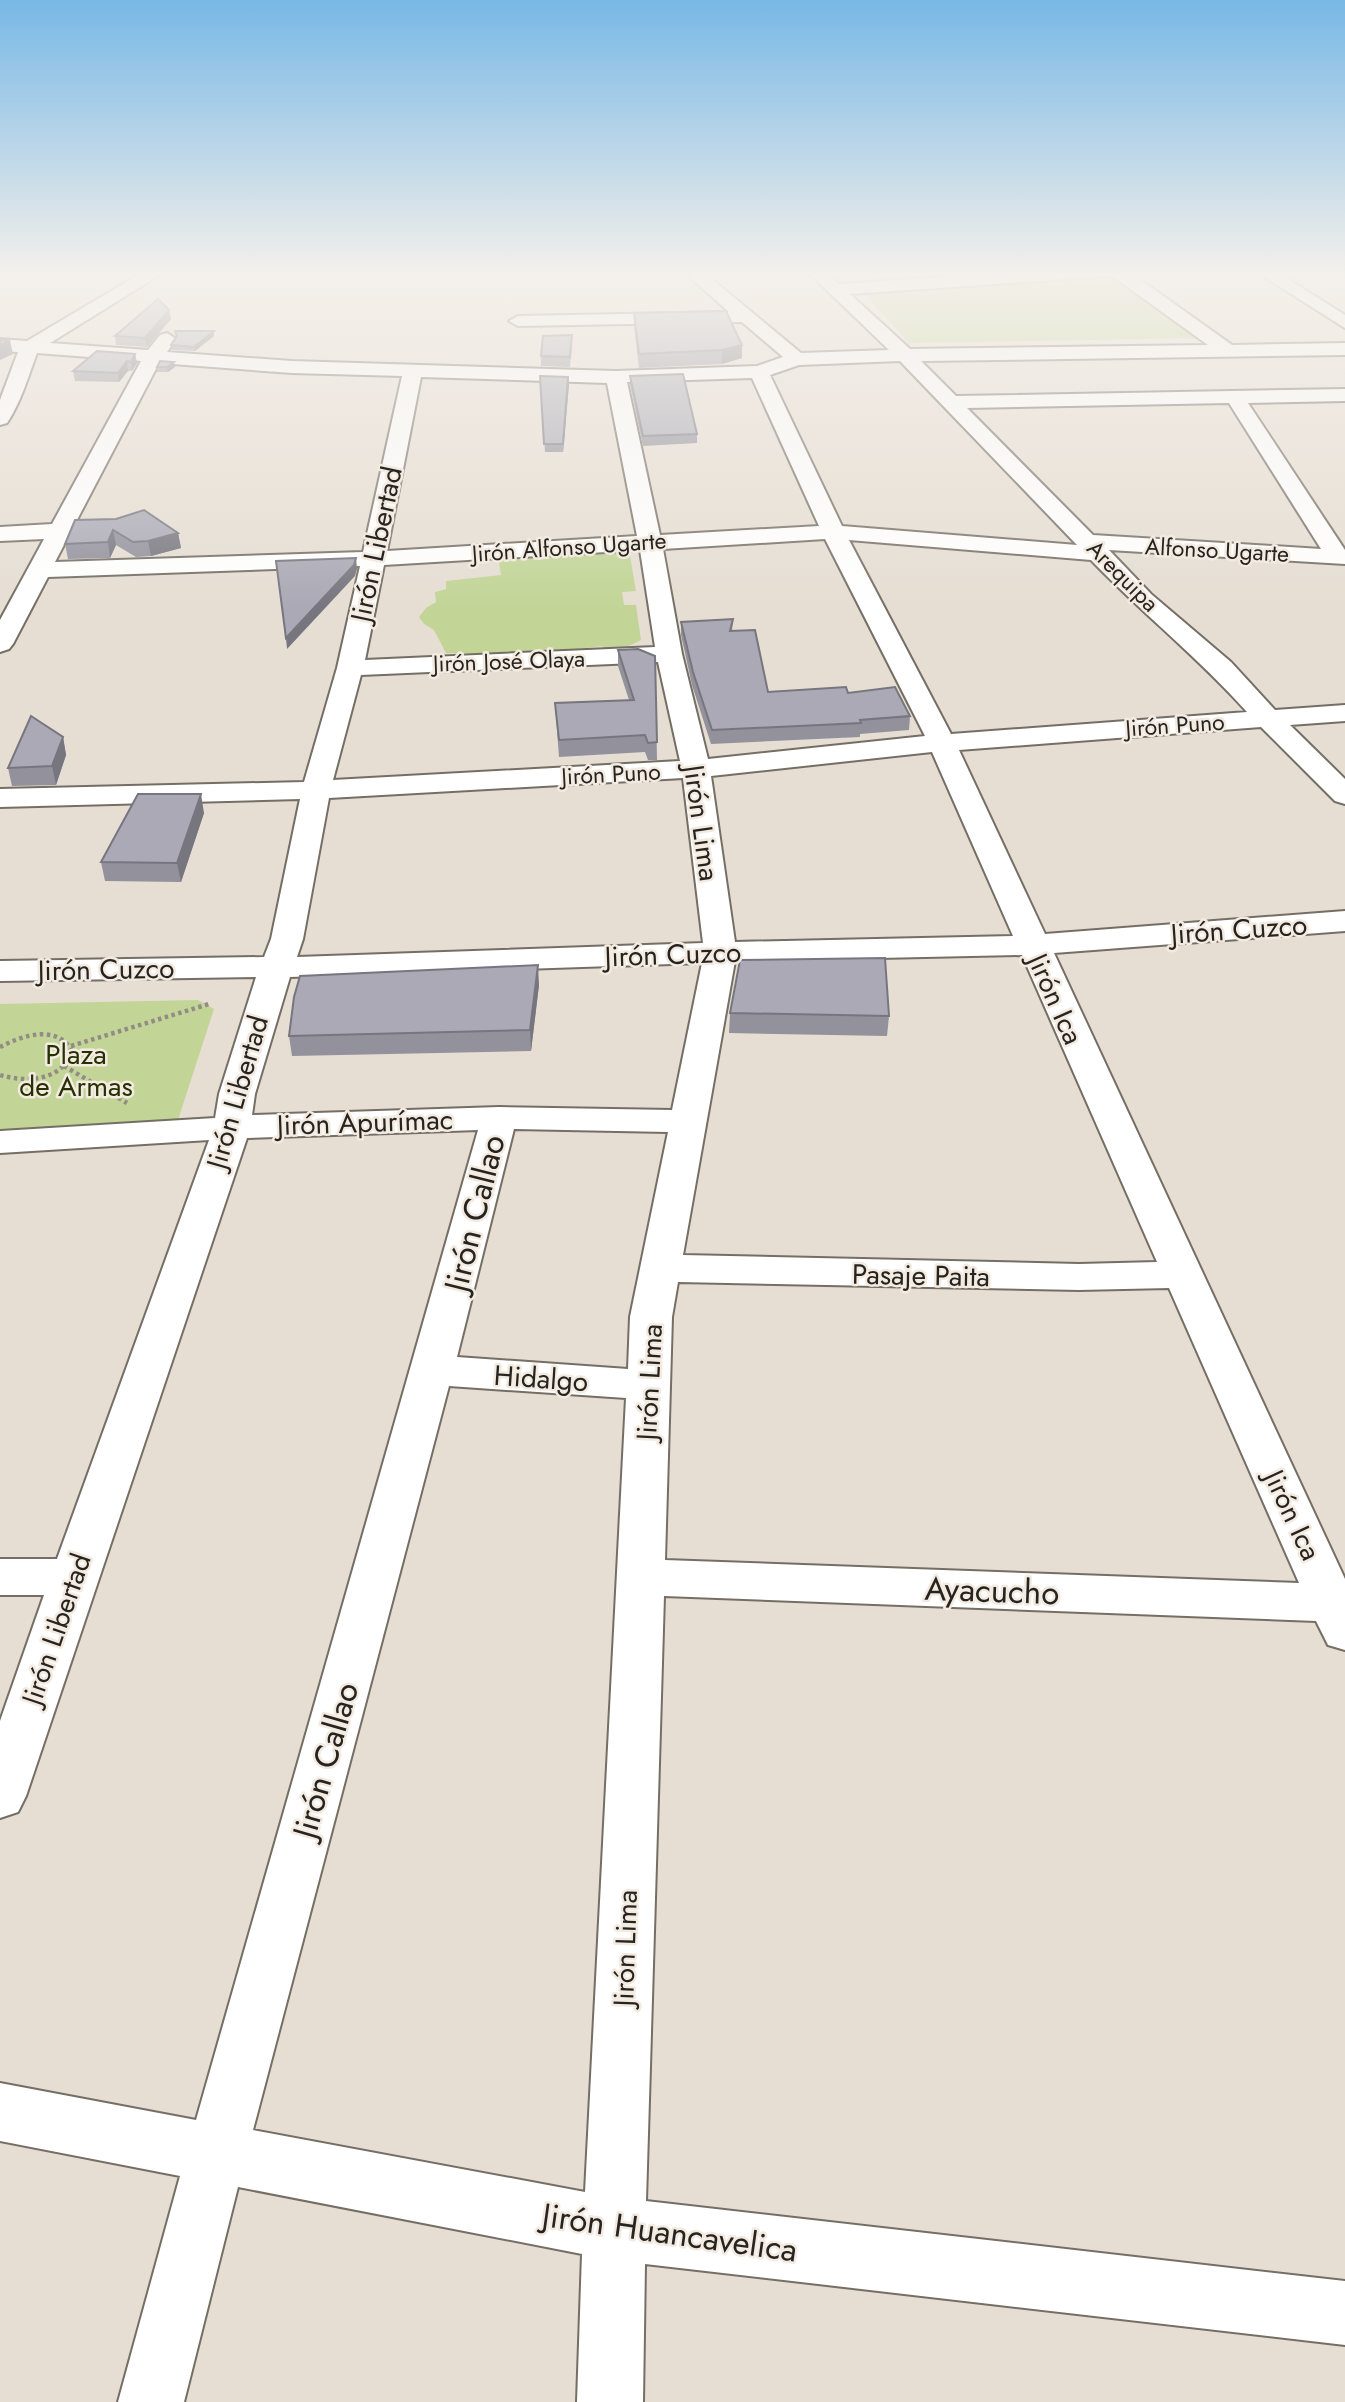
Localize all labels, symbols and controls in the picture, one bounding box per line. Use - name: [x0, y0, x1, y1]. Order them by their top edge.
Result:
- street label: Jirón Libertad: [339, 463, 413, 629]
- street label: Jirón Alfonso Ugarte: [468, 523, 668, 571]
- street label: Alfonso Ugarte: [1144, 529, 1290, 571]
- street label: Arequipa: [1079, 532, 1167, 620]
- street label: Jirón José Olaya: [429, 641, 586, 681]
- street label: Jirón Puno: [1121, 705, 1226, 746]
- street label: Jirón Puno: [557, 754, 662, 794]
- street label: Jirón Lima: [673, 758, 730, 884]
- street label: Jirón Cuzco: [1165, 904, 1309, 955]
- street label: Jirón Cuzco: [600, 932, 742, 978]
- street label: Jirón Ica: [1016, 944, 1094, 1051]
- street label: Jirón Cuzco: [33, 948, 175, 991]
- street label: Jirón Libertad: [195, 1011, 279, 1177]
- park label: Plaza de Armas: [19, 1034, 133, 1107]
- street label: Jirón Apurímac: [272, 1099, 454, 1146]
- street label: Jirón Callao: [431, 1130, 517, 1300]
- street label: Pasaje Paita: [852, 1254, 990, 1297]
- street label: Jirón Lima: [626, 1323, 673, 1445]
- street label: Hidalgo: [492, 1355, 589, 1402]
- street label: Jirón Ica: [1252, 1460, 1331, 1567]
- street label: Jirón Libertad: [10, 1548, 102, 1714]
- street label: Ayacucho: [924, 1565, 1060, 1616]
- street label: Jirón Callao: [280, 1677, 370, 1847]
- street label: Jirón Lima: [603, 1889, 648, 2011]
- street label: Jirón Huancavelica: [535, 2191, 800, 2274]

